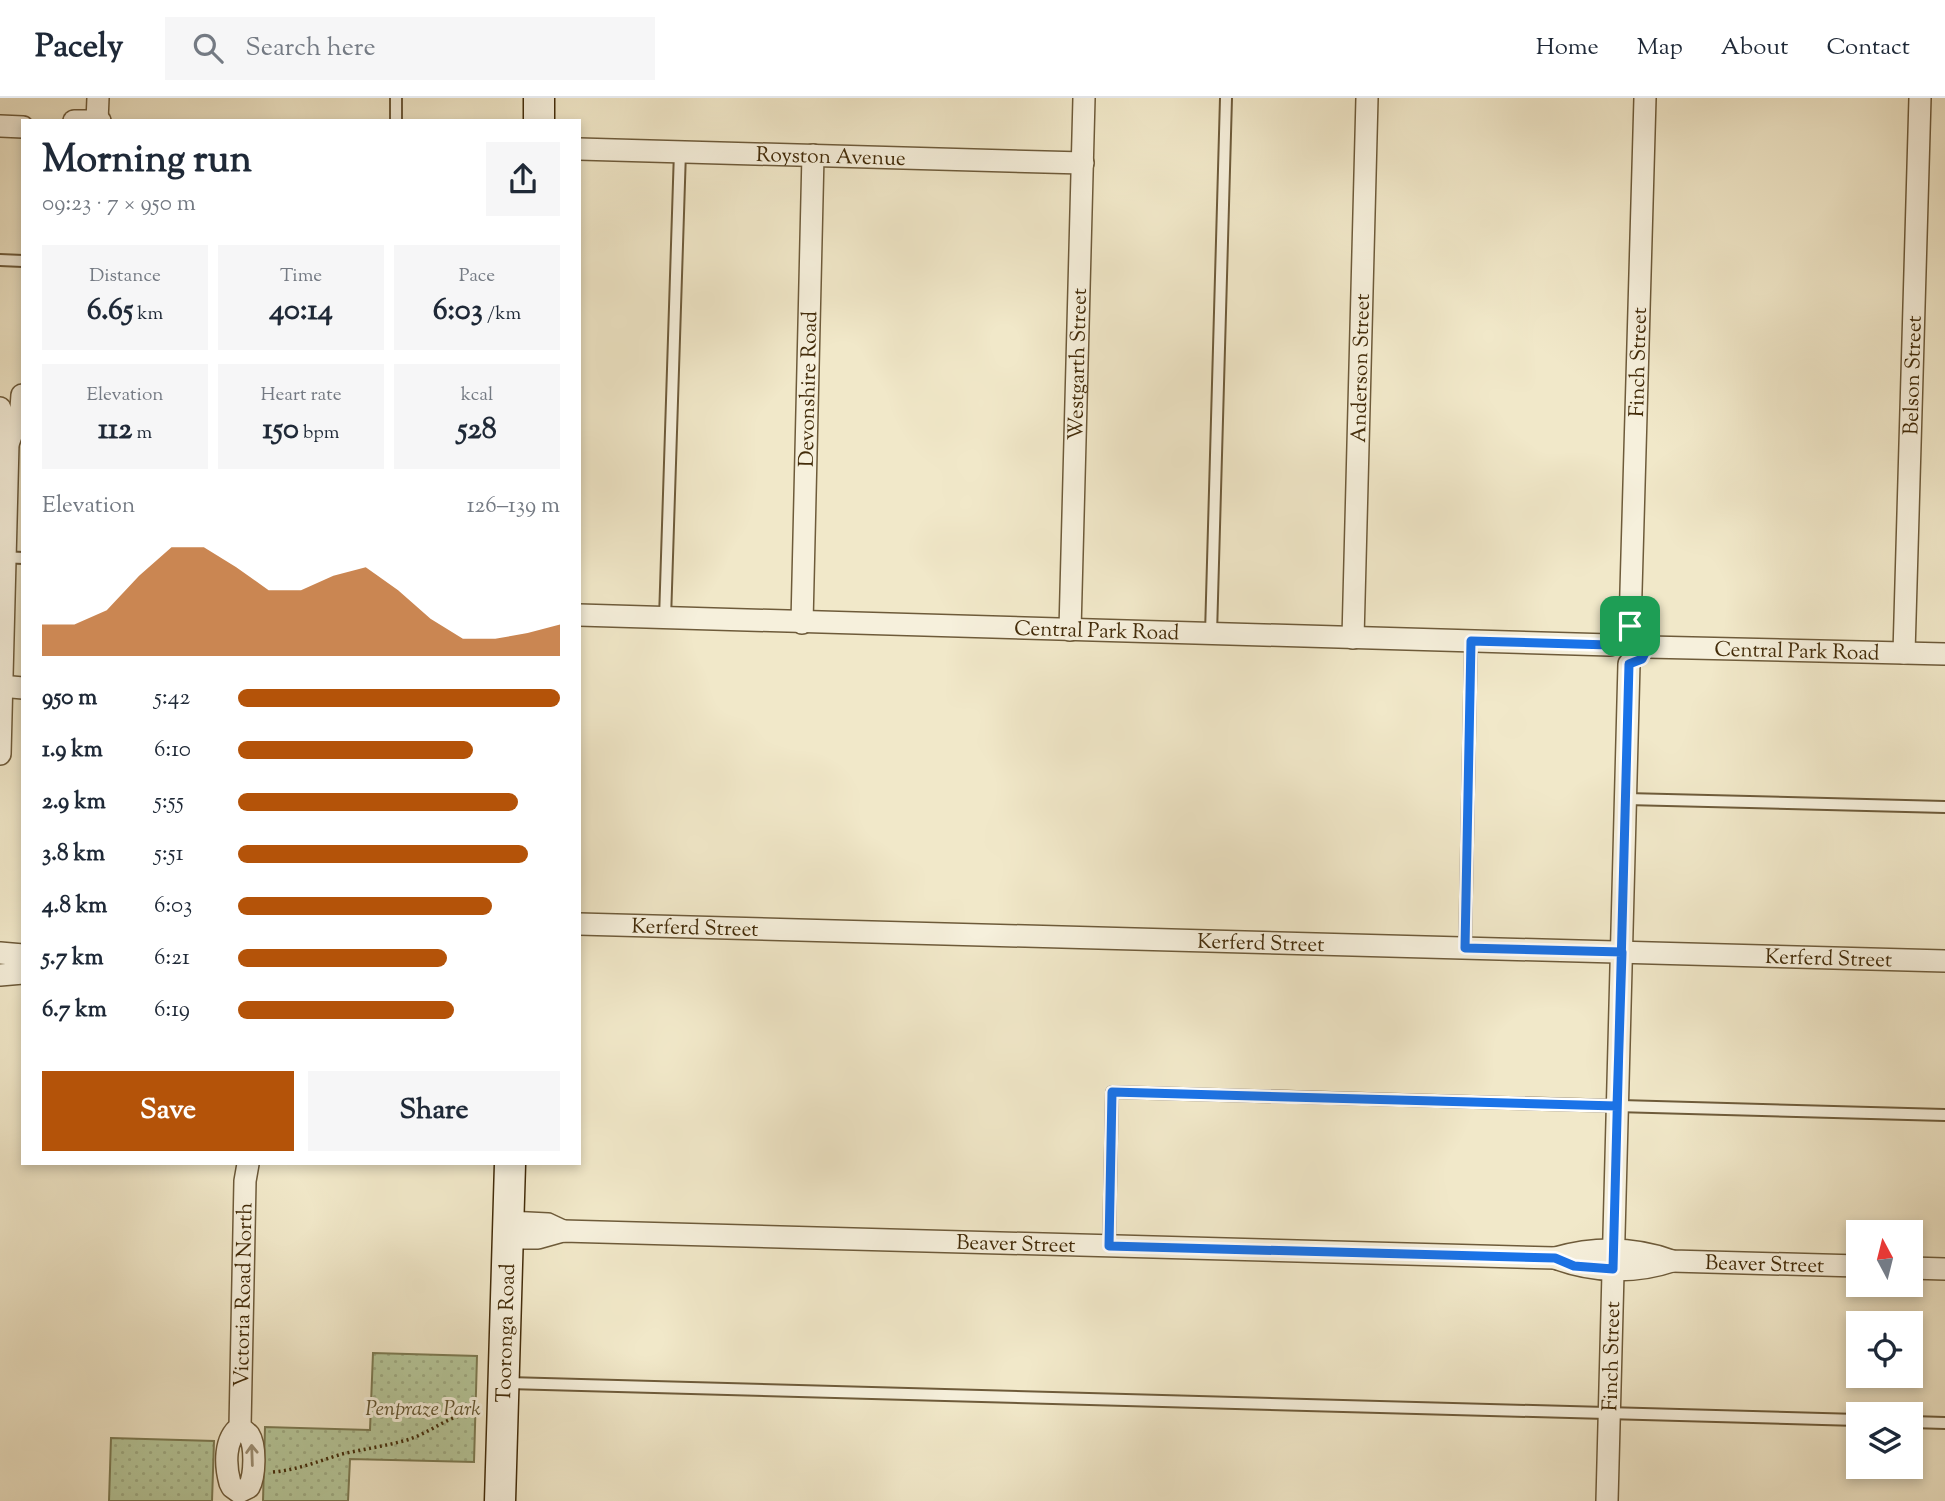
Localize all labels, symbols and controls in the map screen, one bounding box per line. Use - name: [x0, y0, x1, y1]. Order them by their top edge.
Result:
- search box: [165, 17, 655, 80]
- text: Pacely: [35, 24, 123, 72]
- icon: search: [189, 29, 227, 67]
- text: Search here: [245, 30, 376, 67]
- text: Home: [1536, 31, 1599, 65]
- text: Map: [1637, 31, 1683, 65]
- text: About: [1721, 31, 1788, 65]
- text: Contact: [1826, 31, 1910, 65]
- text: Morning run: [42, 135, 252, 189]
- street label: Royston Avenue: [756, 141, 906, 175]
- button: share: [486, 142, 560, 216]
- text: 09:23 · 7 × 950 m: [42, 188, 196, 221]
- text: Distance: [89, 263, 161, 290]
- text: Time: [280, 263, 322, 290]
- text: Pace: [459, 263, 495, 290]
- street label: Westgarth Street: [1062, 288, 1096, 441]
- text: 6.65: [87, 290, 133, 333]
- text: 40:14: [269, 290, 333, 333]
- text: 6:03: [433, 290, 483, 333]
- street label: Anderson Street: [1345, 293, 1379, 443]
- text: km: [133, 301, 163, 328]
- text: /km: [483, 301, 521, 328]
- street label: Finch Street: [1623, 307, 1656, 418]
- street label: Devonshire Road: [793, 311, 826, 468]
- street label: Belson Street: [1897, 315, 1931, 435]
- text: Elevation: [86, 382, 164, 409]
- text: Heart rate: [260, 382, 342, 409]
- text: kcal: [461, 382, 493, 409]
- text: 112: [98, 409, 132, 452]
- text: 150: [263, 409, 299, 452]
- text: 528: [457, 409, 497, 452]
- text: m: [132, 420, 152, 447]
- text: bpm: [299, 420, 339, 447]
- text: Elevation: [42, 490, 135, 523]
- text: 126–139 m: [467, 490, 560, 523]
- pin: [1600, 596, 1660, 656]
- icon: arrive: [1611, 607, 1649, 645]
- street label: Central Park Road: [1014, 615, 1180, 649]
- street label: Central Park Road: [1714, 636, 1880, 669]
- text: 950 m: [42, 682, 97, 715]
- text: 5:42: [154, 682, 190, 715]
- text: 1.9 km: [42, 734, 103, 767]
- text: 6:10: [154, 734, 191, 767]
- text: 2.9 km: [42, 786, 106, 819]
- text: 5:55: [154, 786, 184, 819]
- text: 3.8 km: [42, 838, 105, 871]
- text: 5:51: [154, 838, 184, 871]
- text: 4.8 km: [42, 890, 107, 923]
- text: 6:03: [154, 890, 192, 923]
- street label: Kerferd Street: [631, 912, 759, 946]
- street label: Kerferd Street: [1197, 928, 1325, 961]
- text: 5.7 km: [42, 942, 104, 975]
- text: 6:21: [154, 942, 190, 975]
- street label: Kerferd Street: [1765, 943, 1892, 977]
- text: 6.7 km: [42, 994, 107, 1027]
- text: 6:19: [154, 994, 190, 1027]
- button: Save: [42, 1071, 294, 1151]
- button: Share: [308, 1071, 560, 1151]
- street label: Victoria Road North: [228, 1202, 262, 1387]
- north arrow: [1846, 1220, 1923, 1297]
- map controls: [1846, 1220, 1923, 1479]
- street label: Beaver Street: [956, 1229, 1076, 1262]
- street label: Beaver Street: [1705, 1249, 1825, 1282]
- street label: Tooronga Road: [490, 1263, 524, 1403]
- street label: Finch Street: [1596, 1301, 1629, 1411]
- button: locate: [1846, 1311, 1923, 1388]
- park label: Penpraze Park: [365, 1395, 481, 1425]
- button: layers: [1846, 1402, 1923, 1479]
- one-way arrow: [246, 1444, 259, 1467]

